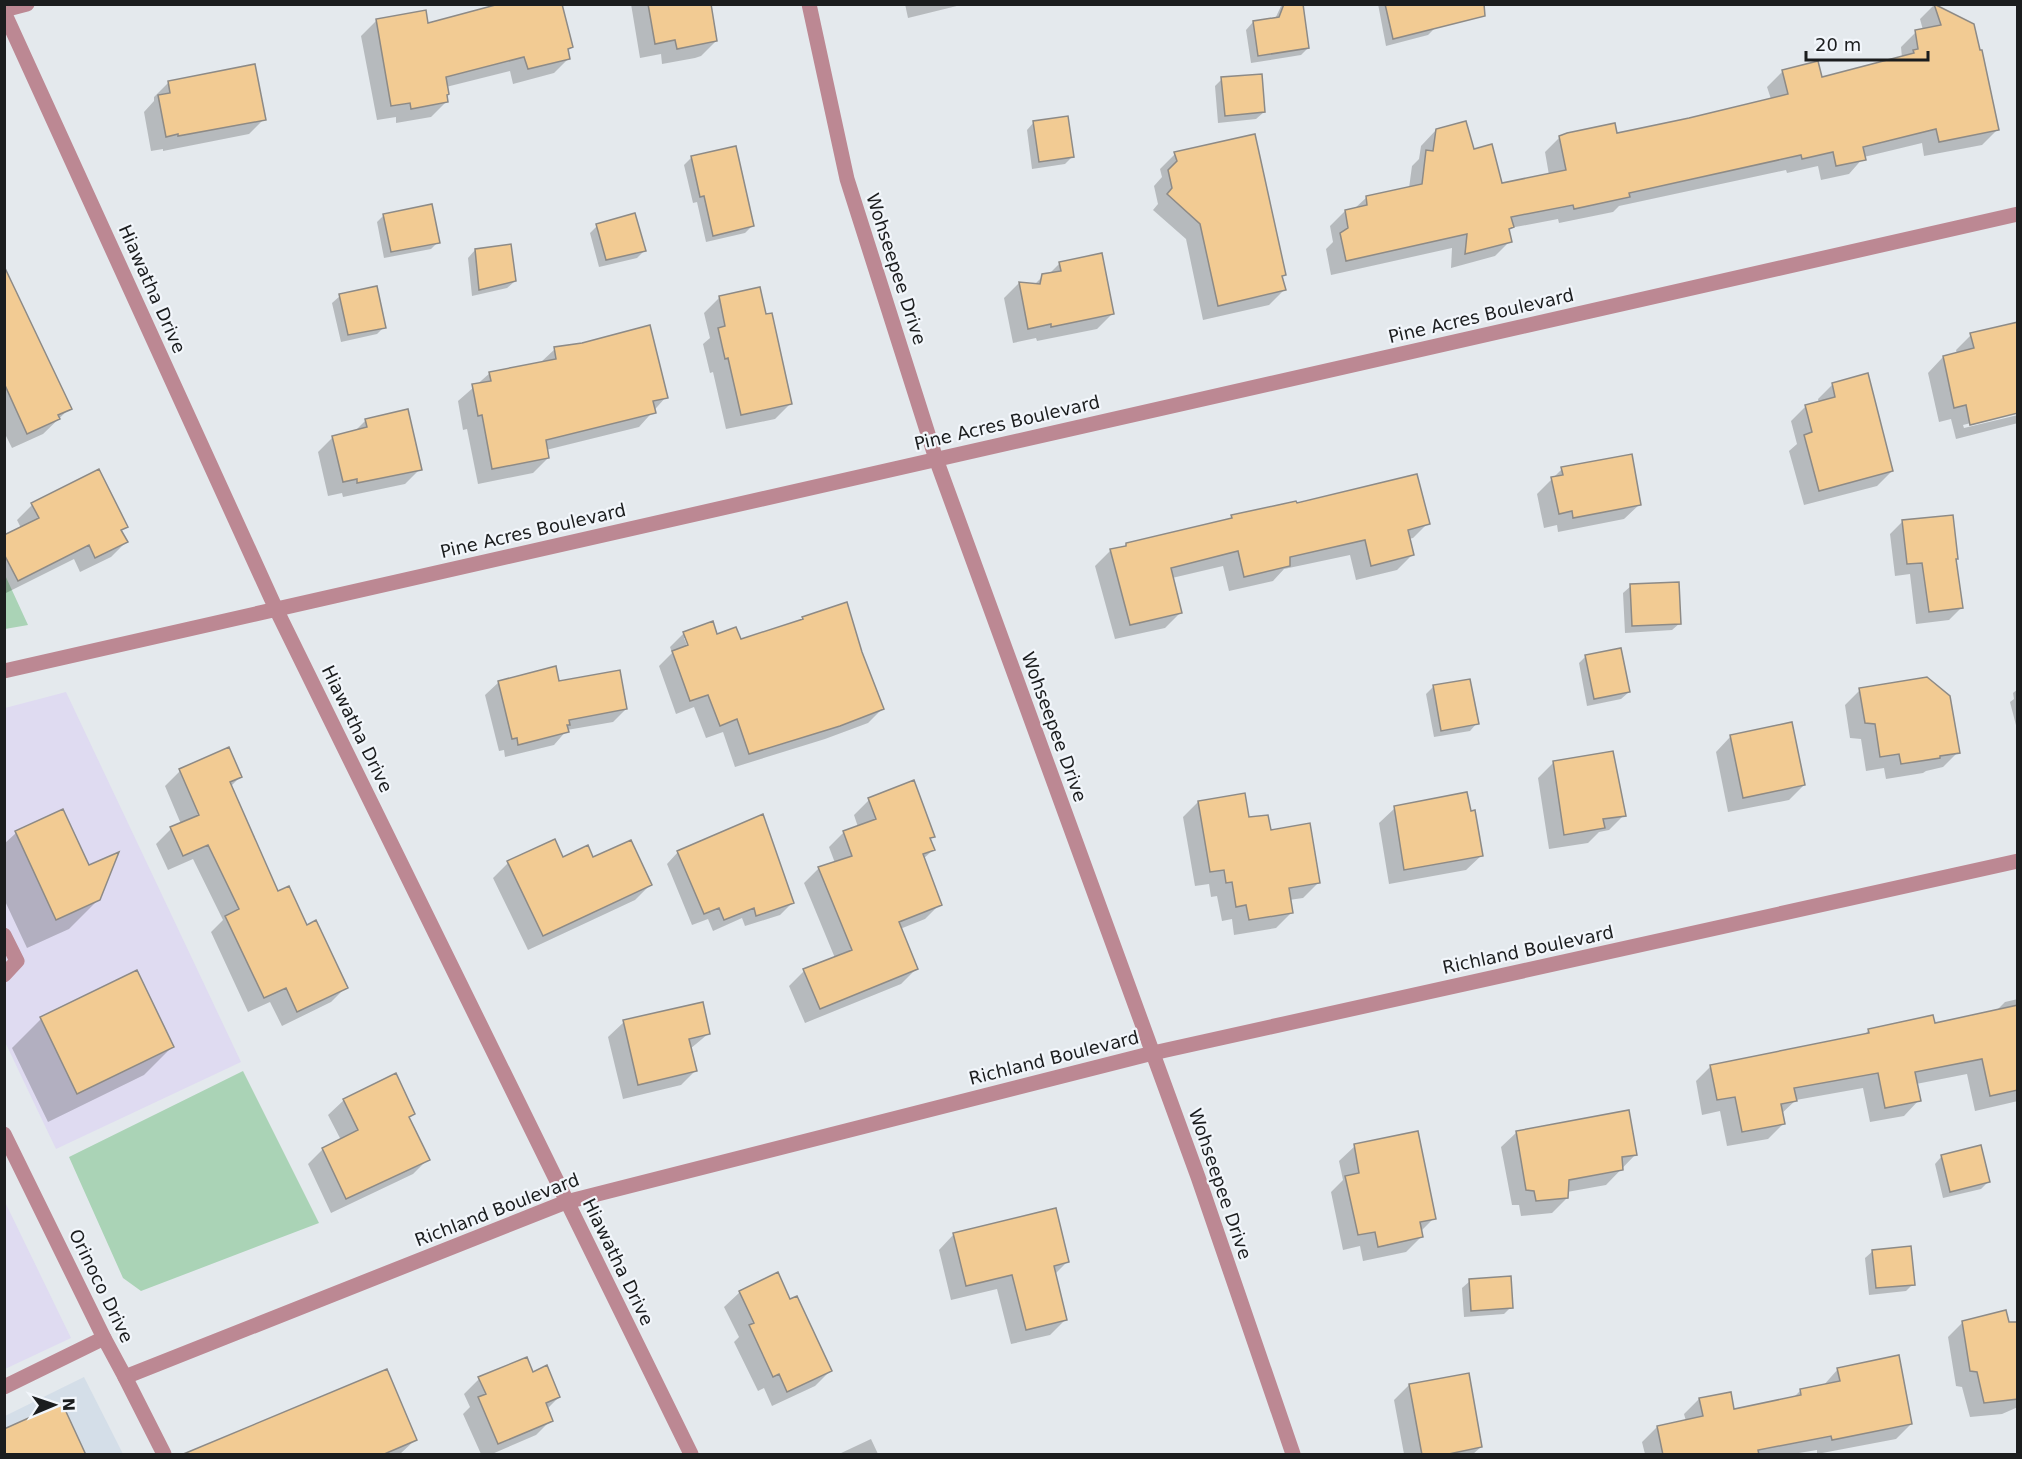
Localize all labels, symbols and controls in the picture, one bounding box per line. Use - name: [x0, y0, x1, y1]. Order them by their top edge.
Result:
- scale bar: [1806, 24, 1928, 62]
- text: 20 m: [1815, 34, 1861, 55]
- street label: Wohseepee Drive: [862, 190, 931, 347]
- street label: Hiawatha Drive: [115, 221, 190, 356]
- street label: Pine Acres Boulevard: [1386, 284, 1576, 347]
- street label: Pine Acres Boulevard: [912, 391, 1102, 454]
- street label: Pine Acres Boulevard: [438, 499, 628, 562]
- street label: Wohseepee Drive: [1018, 649, 1091, 805]
- street label: Hiawatha Drive: [318, 662, 397, 796]
- street label: Richland Boulevard: [1440, 921, 1615, 978]
- street label: Richland Boulevard: [967, 1026, 1141, 1089]
- street label: Wohseepee Drive: [1185, 1106, 1256, 1262]
- street label: Richland Boulevard: [412, 1168, 582, 1251]
- street label: Hiawatha Drive: [579, 1195, 658, 1329]
- street label: Orinoco Drive: [65, 1226, 138, 1346]
- north arrow: [24, 1375, 84, 1435]
- text: N: [59, 1397, 78, 1412]

